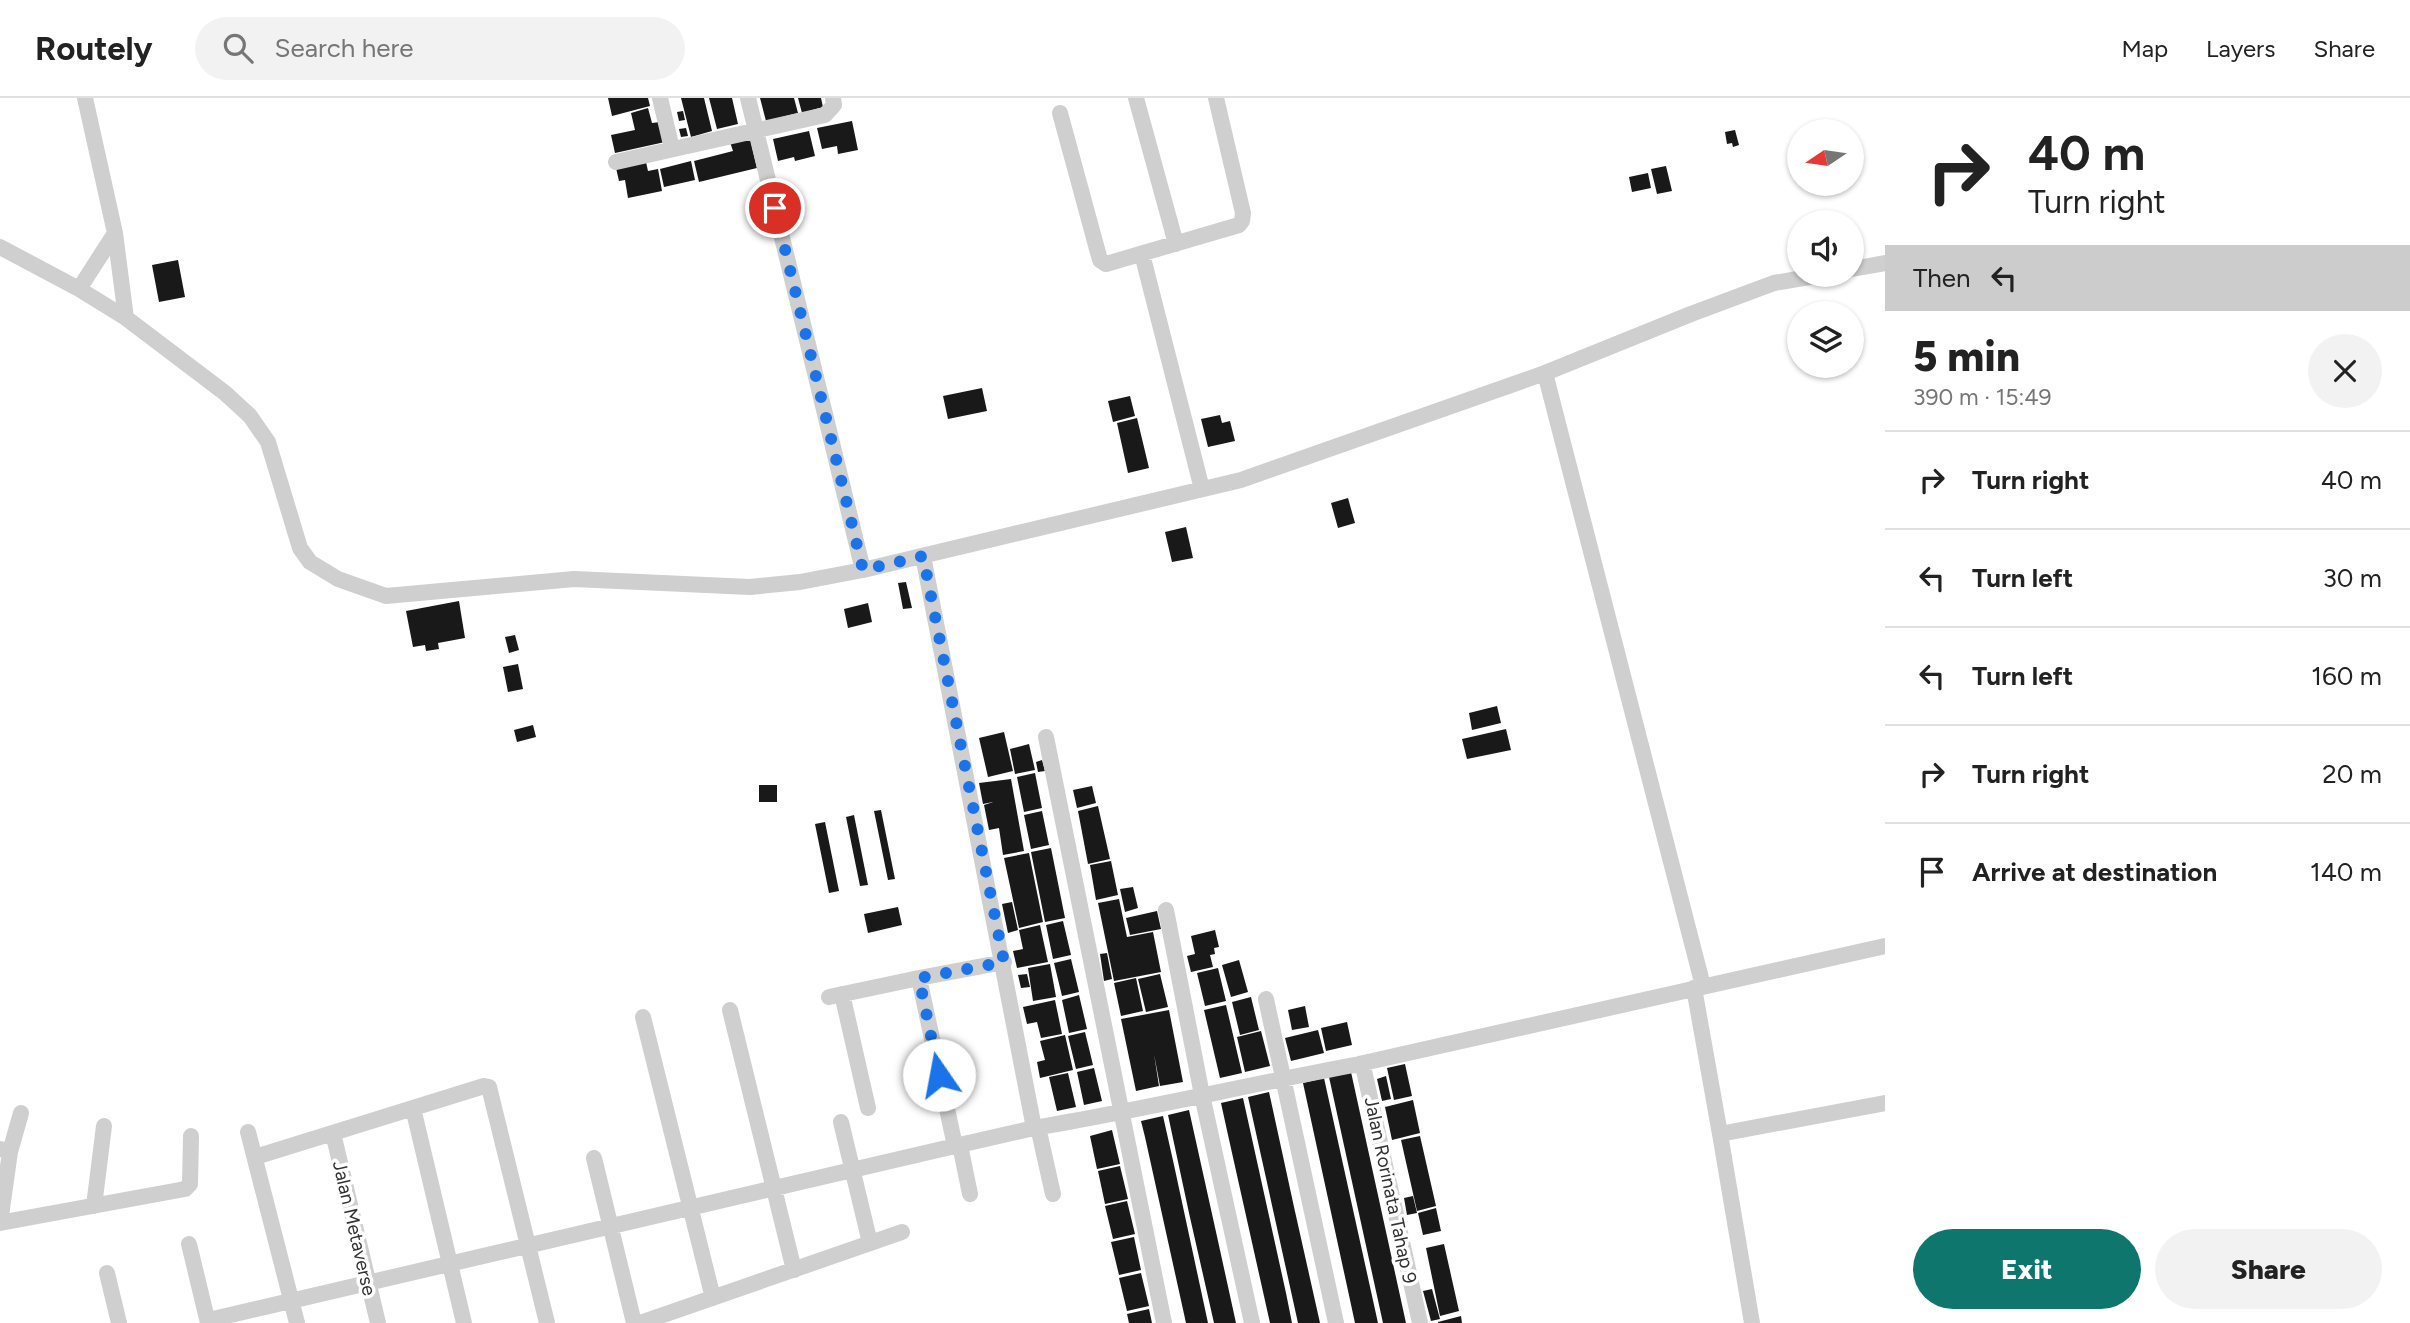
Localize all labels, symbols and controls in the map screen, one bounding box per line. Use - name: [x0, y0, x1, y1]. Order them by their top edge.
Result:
- search box: [195, 17, 685, 80]
- text: Routely: [35, 29, 153, 68]
- icon: search: [219, 29, 257, 67]
- text: Search here: [275, 32, 414, 64]
- text: Map: [2121, 34, 2168, 63]
- text: Layers: [2206, 34, 2275, 63]
- text: Share: [2313, 34, 2375, 63]
- north arrow: [1787, 119, 1864, 196]
- map controls: [1787, 119, 1864, 378]
- text: 40 m: [2028, 123, 2145, 182]
- icon: right: [1913, 126, 2004, 217]
- pin: [745, 178, 805, 238]
- text: Turn right: [2028, 183, 2166, 221]
- icon: arrive: [756, 189, 794, 227]
- button: sound: [1787, 210, 1864, 287]
- icon: left: [1985, 259, 2023, 297]
- text: Then: [1913, 262, 1971, 294]
- button: layers: [1787, 301, 1864, 378]
- text: 5 min: [1913, 331, 2020, 382]
- button: close: [2308, 334, 2382, 408]
- text: 390 m · 15:49: [1913, 383, 2052, 411]
- icon: right: [1913, 461, 1951, 499]
- text: Turn right: [1972, 464, 2089, 496]
- text: 40 m: [2321, 464, 2382, 496]
- icon: left: [1913, 559, 1951, 597]
- text: Turn left: [1972, 562, 2073, 594]
- text: 30 m: [2323, 562, 2382, 594]
- icon: left: [1913, 657, 1951, 695]
- text: Turn left: [1972, 660, 2073, 692]
- text: 160 m: [2311, 660, 2382, 692]
- icon: right: [1913, 755, 1951, 793]
- text: Turn right: [1972, 758, 2089, 790]
- text: 20 m: [2322, 758, 2382, 790]
- icon: arrive: [1913, 853, 1951, 891]
- text: Arrive at destination: [1972, 856, 2217, 888]
- text: 140 m: [2310, 856, 2382, 888]
- position arrow: [902, 1038, 976, 1112]
- street label: Jalan Rorinata Tahap 9: [1359, 1095, 1422, 1286]
- street label: Jalan Metaverse: [328, 1159, 381, 1298]
- button: Exit: [1913, 1229, 2141, 1309]
- button: Share: [2155, 1229, 2382, 1309]

